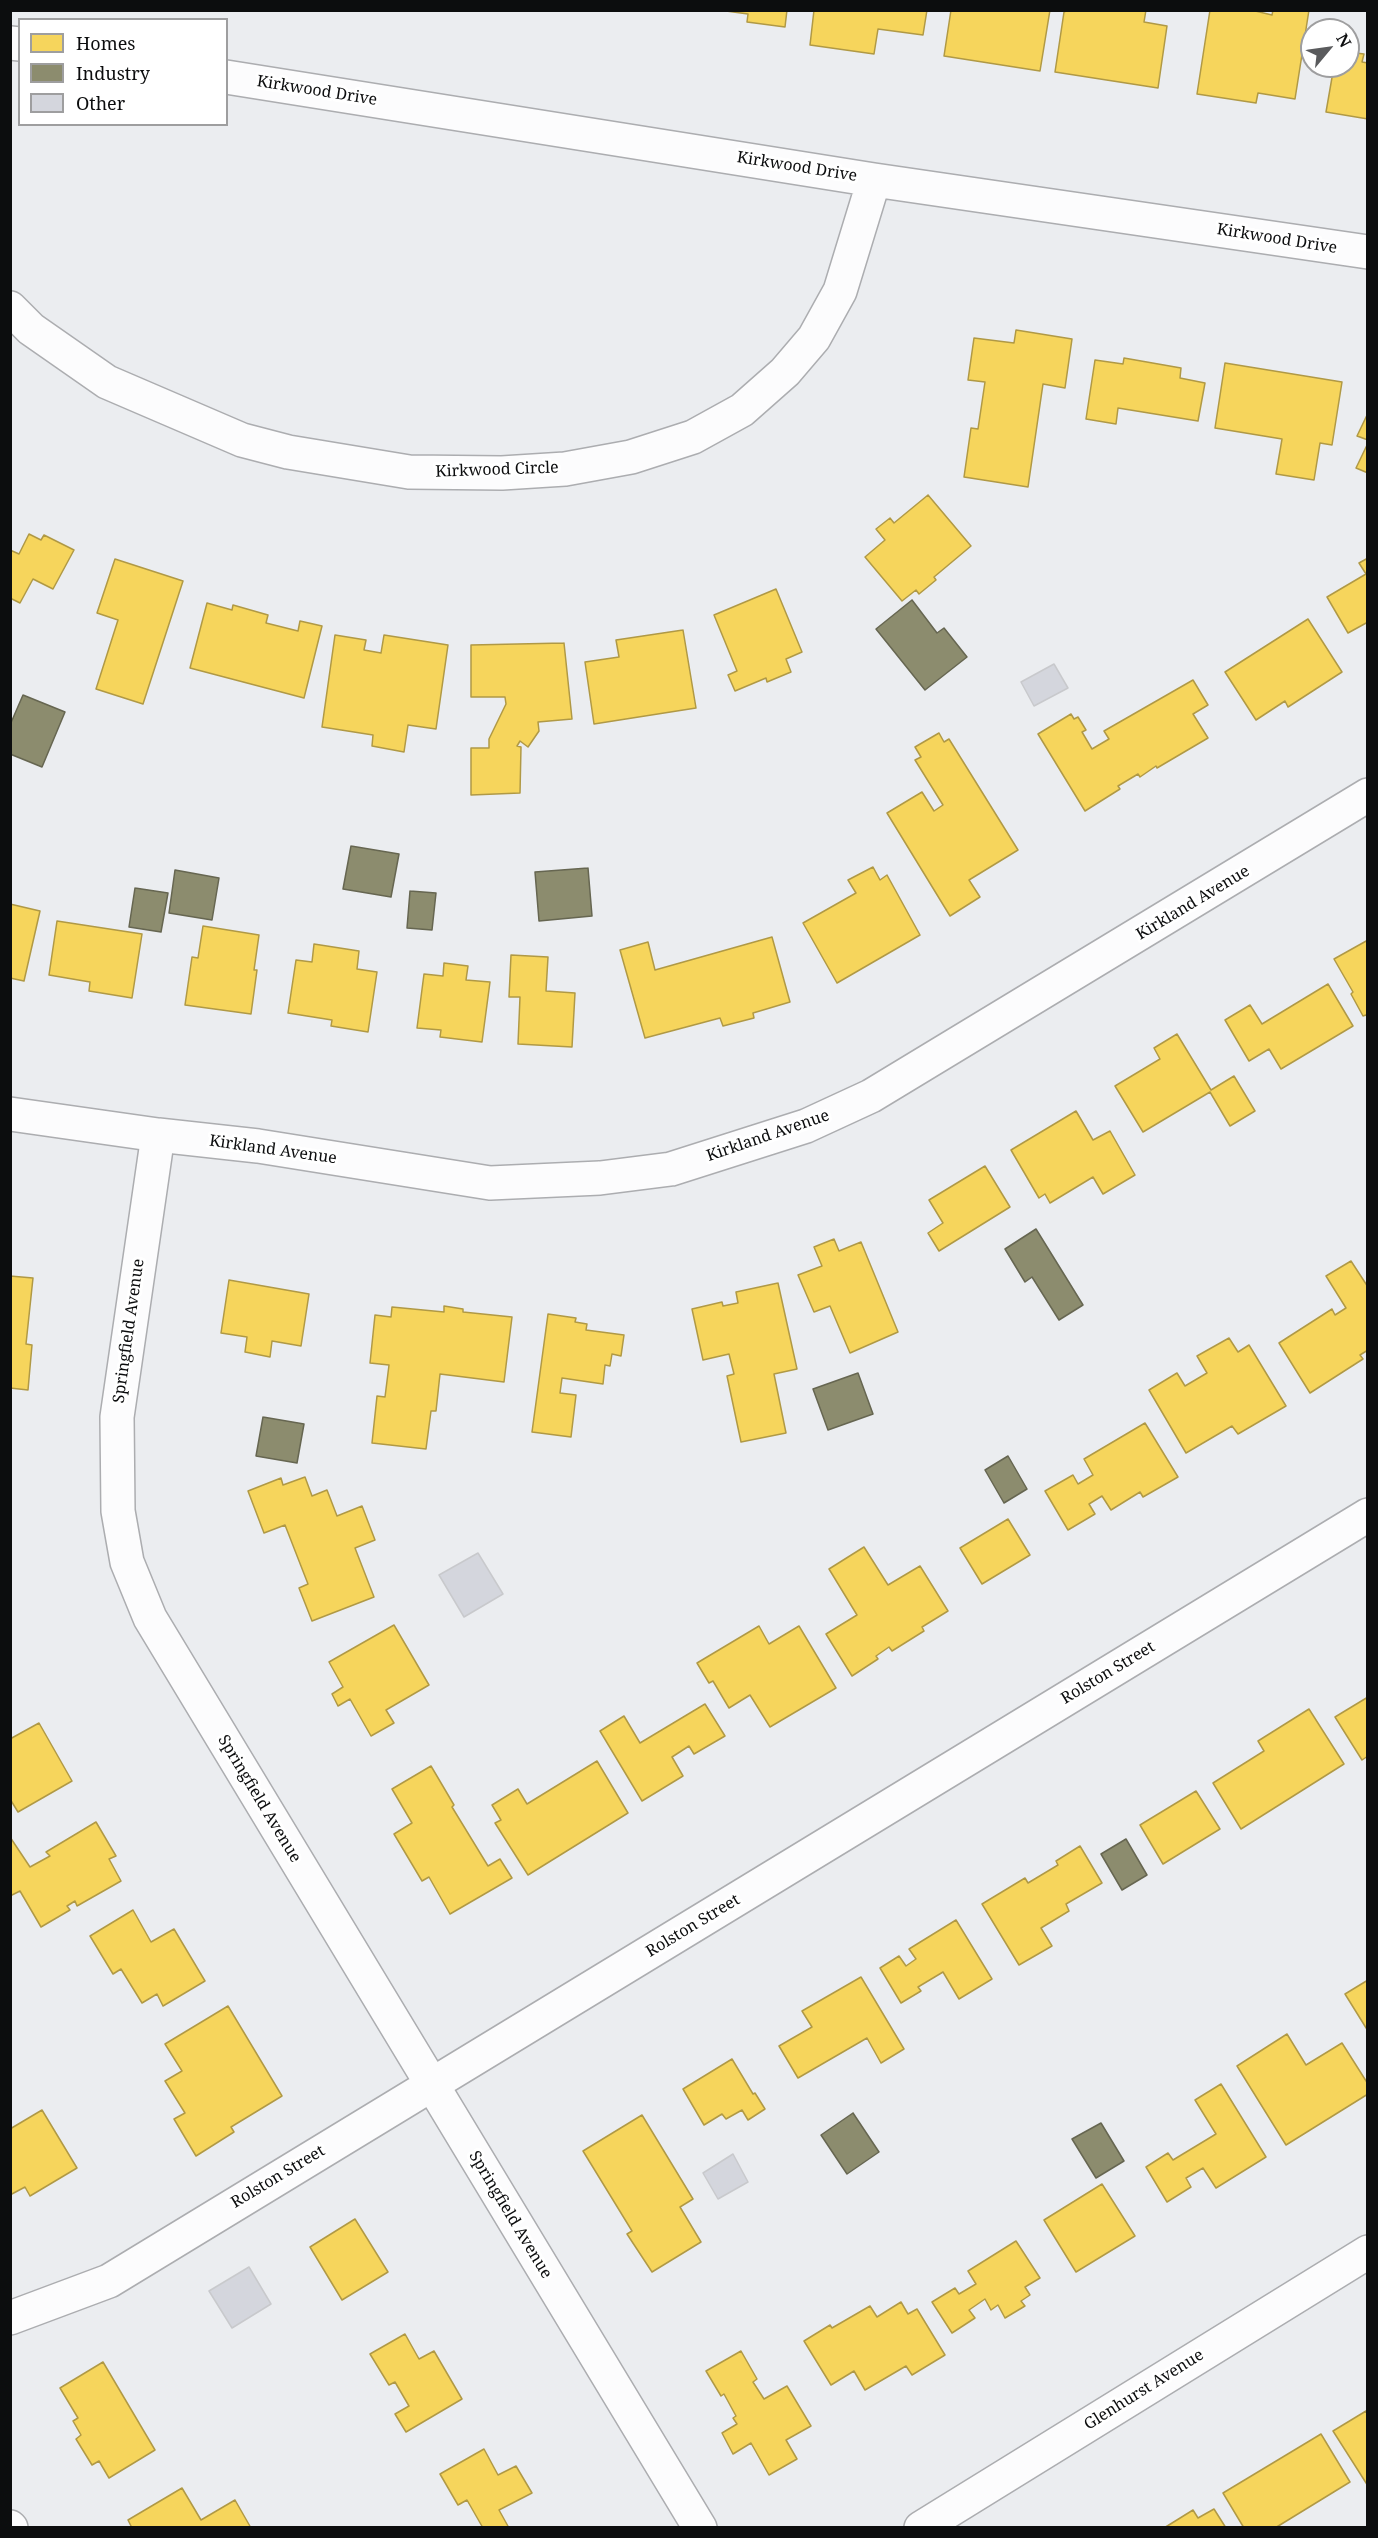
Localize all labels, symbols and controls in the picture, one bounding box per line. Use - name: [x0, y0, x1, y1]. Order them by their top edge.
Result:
- legend: [18, 18, 228, 126]
- north arrow: [1300, 18, 1360, 78]
- text: N: [1331, 29, 1357, 51]
- text: Homes: [76, 31, 135, 55]
- text: Industry: [76, 61, 150, 85]
- street label: Kirkwood Drive: [255, 72, 379, 110]
- text: Other: [76, 91, 125, 115]
- street label: Kirkwood Drive: [735, 148, 859, 186]
- street label: Kirkwood Drive: [1215, 220, 1339, 258]
- street label: Kirkwood Circle: [435, 458, 559, 482]
- street label: Kirkland Avenue: [1133, 862, 1253, 944]
- street label: Kirkland Avenue: [704, 1106, 832, 1166]
- street label: Kirkland Avenue: [208, 1132, 338, 1168]
- street label: Springfield Avenue: [109, 1258, 149, 1404]
- street label: Rolston Street: [1058, 1638, 1158, 1708]
- street label: Springfield Avenue: [213, 1732, 305, 1866]
- street label: Rolston Street: [643, 1891, 743, 1961]
- street label: Rolston Street: [228, 2142, 328, 2212]
- street label: Springfield Avenue: [464, 2148, 556, 2282]
- street label: Glenhurst Avenue: [1081, 2345, 1207, 2435]

